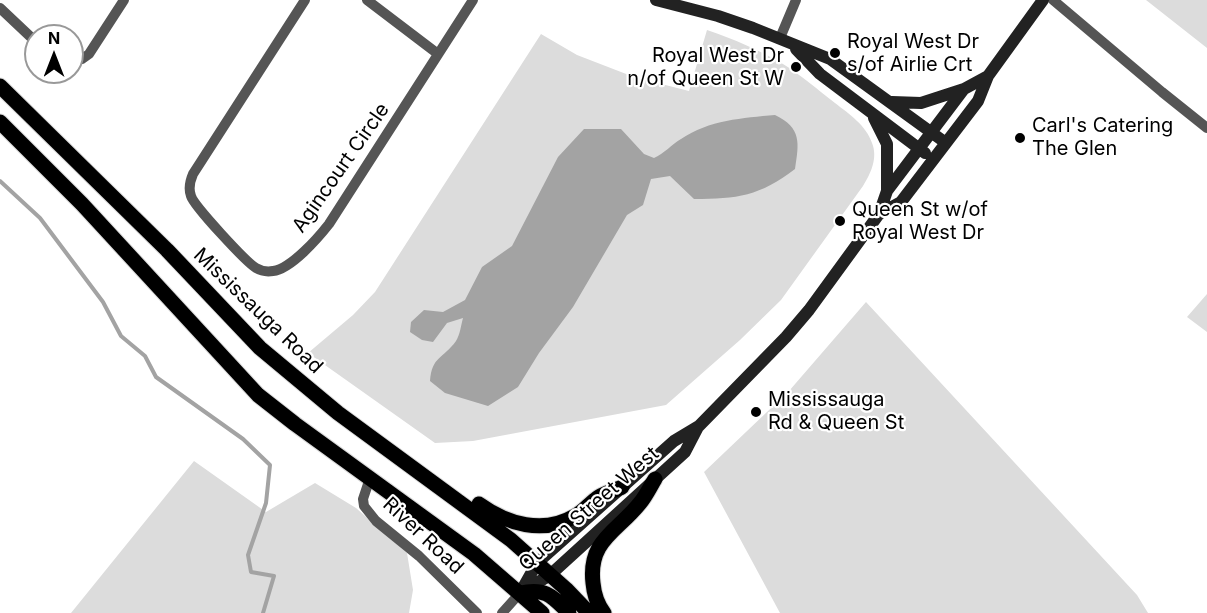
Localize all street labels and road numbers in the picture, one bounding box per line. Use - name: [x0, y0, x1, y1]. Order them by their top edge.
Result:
- street label: Agincourt Circle: [287, 99, 395, 237]
- street label: Mississauga Road: [188, 243, 328, 379]
- street label: Queen Street West: [514, 442, 664, 576]
- street label: River Road: [378, 493, 468, 579]

